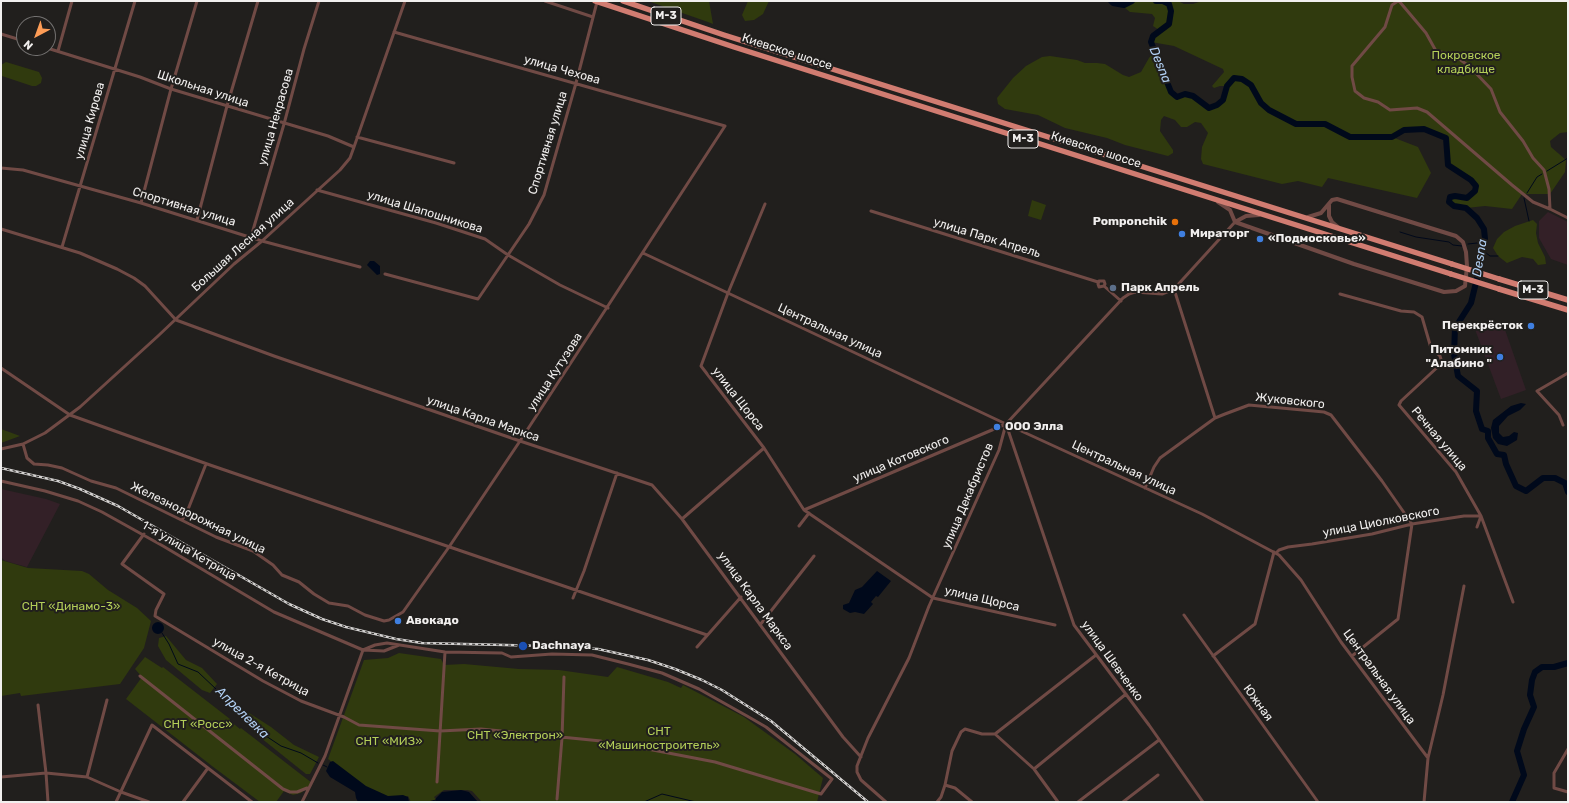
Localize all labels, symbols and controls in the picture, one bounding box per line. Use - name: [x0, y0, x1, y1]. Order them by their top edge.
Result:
- road number: М-3: [651, 7, 681, 25]
- north arrow: [16, 16, 56, 56]
- street label: Киевское шоссе: [740, 31, 834, 73]
- text: N: [21, 37, 36, 52]
- water label: Desna: [1146, 44, 1174, 86]
- park label: Покровское кладбище: [1431, 49, 1501, 77]
- street label: улица Чехова: [522, 52, 602, 88]
- street label: Школьная улица: [155, 67, 251, 111]
- street label: улица Некрасова: [255, 67, 297, 167]
- street label: улица Кирова: [72, 81, 108, 161]
- street label: Спортивная улица: [525, 90, 571, 196]
- street label: Киевское шоссе: [1049, 129, 1143, 171]
- road number: М-3: [1008, 130, 1038, 148]
- street label: Спортивная улица: [131, 184, 237, 230]
- street label: улица Шапошникова: [366, 188, 484, 236]
- street label: Большая Лесная улица: [189, 195, 297, 295]
- street label: улица Парк Апрель: [932, 215, 1042, 261]
- place label: Pomponchik: [1093, 215, 1167, 229]
- marker: Pomponchik: [1170, 217, 1180, 227]
- place label: Мираторг: [1190, 227, 1249, 241]
- marker: Мираторг: [1177, 229, 1187, 239]
- place label: «Подмосковье»: [1268, 232, 1366, 246]
- marker: «Подмосковье»: [1255, 234, 1265, 244]
- water label: Desna: [1469, 238, 1491, 278]
- place label: Парк Апрель: [1121, 281, 1199, 295]
- road number: М-3: [1518, 281, 1548, 299]
- marker: Парк Апрель: [1108, 283, 1118, 293]
- street label: Центральная улица: [775, 300, 885, 362]
- place label: Перекрёсток: [1442, 319, 1523, 333]
- marker: Перекрёсток: [1526, 321, 1536, 331]
- street label: улица Кутузова: [524, 330, 586, 414]
- place label: Питомник "Алабино ": [1425, 343, 1492, 371]
- marker: Питомник "Алабино ": [1495, 352, 1505, 362]
- street label: улица Щорса: [709, 364, 767, 434]
- street label: Жуковского: [1255, 390, 1325, 412]
- street label: улица Карла Маркса: [425, 393, 541, 445]
- street label: Речная улица: [1408, 404, 1470, 474]
- place label: ООО Элла: [1005, 420, 1063, 434]
- marker: ООО Элла: [992, 422, 1002, 432]
- street label: улица Котовского: [851, 432, 951, 486]
- street label: Центральная улица: [1069, 437, 1179, 499]
- street label: улица Декабристов: [939, 441, 997, 551]
- street label: Железнодорожная улица: [128, 479, 268, 557]
- street label: улица Циолковского: [1321, 504, 1441, 540]
- street label: 1-я улица Кетрица: [139, 518, 239, 584]
- street label: улица Карла Маркса: [714, 549, 796, 653]
- street label: улица Щорса: [943, 583, 1021, 615]
- park label: СНТ «Динамо-3»: [22, 600, 120, 614]
- place label: Авокадо: [406, 614, 459, 628]
- marker: Авокадо: [393, 616, 403, 626]
- street label: улица Шевченко: [1078, 618, 1146, 704]
- street label: Центральная улица: [1340, 627, 1418, 727]
- street label: улица 2-я Кетрица: [210, 634, 312, 700]
- place label: Dachnaya: [532, 639, 591, 653]
- marker: Dachnaya: [517, 640, 529, 652]
- street label: Южная: [1240, 682, 1276, 724]
- water label: Апрелевка: [212, 684, 272, 742]
- park label: СНТ «Росс»: [164, 718, 232, 732]
- park label: СНТ «Машиностроитель»: [598, 725, 720, 753]
- park label: СНТ «Электрон»: [467, 729, 563, 743]
- park label: СНТ «МИЗ»: [356, 735, 422, 749]

